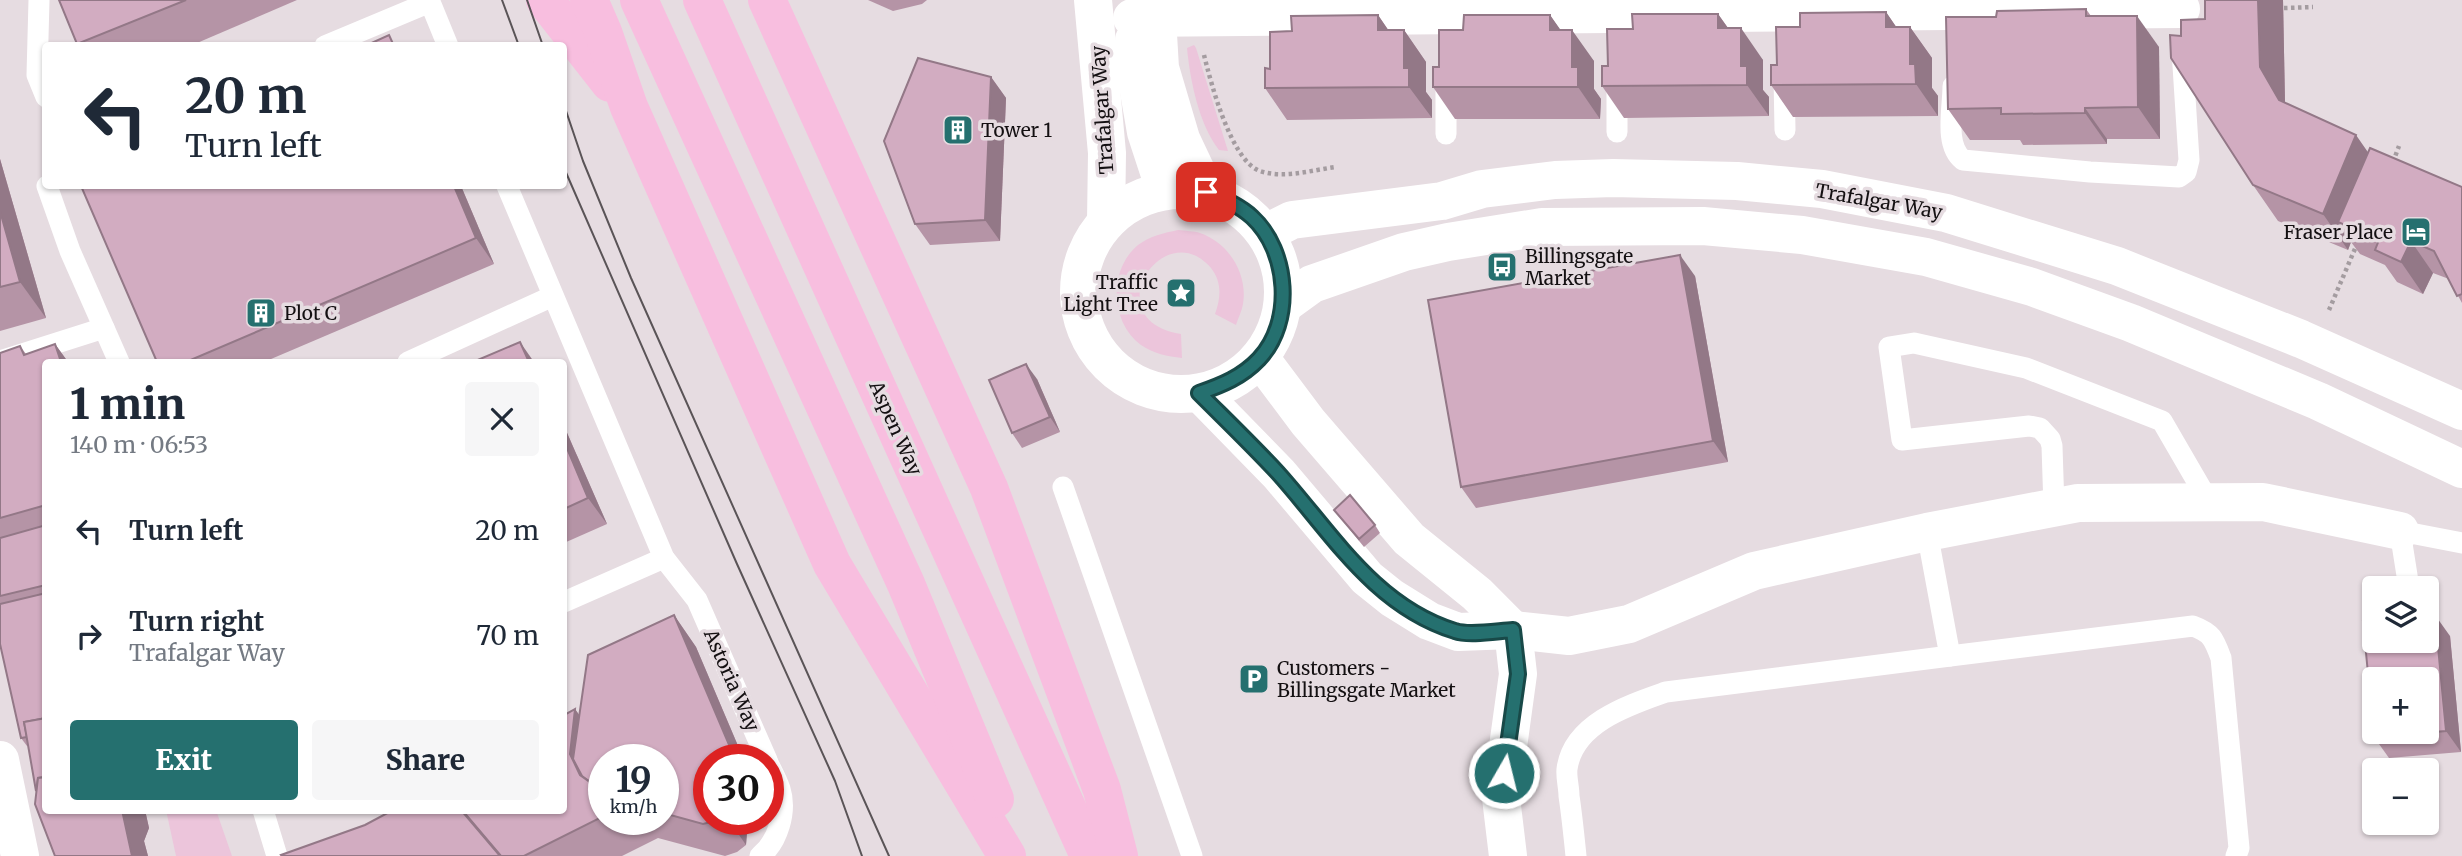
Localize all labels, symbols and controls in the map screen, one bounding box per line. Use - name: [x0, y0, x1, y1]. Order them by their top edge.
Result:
- street label: Trafalgar Way: [1086, 45, 1118, 175]
- text: 20 m: [185, 65, 306, 126]
- icon: left: [70, 70, 161, 161]
- building icon: Tower 1: [941, 113, 975, 147]
- place label: Tower 1: [981, 118, 1053, 142]
- text: Turn left: [185, 126, 322, 166]
- pin: [1176, 162, 1236, 222]
- icon: arrive: [1187, 173, 1225, 211]
- street label: Trafalgar Way: [1814, 178, 1944, 224]
- hotel icon: Fraser Place: [2399, 215, 2433, 249]
- place label: Fraser Place: [2283, 220, 2393, 244]
- place label: Billingsgate Market: [1525, 244, 1633, 290]
- bus stop icon: Billingsgate Market: [1485, 250, 1519, 284]
- place label: Traffic Light Tree: [1064, 270, 1158, 316]
- place icon: Traffic Light Tree: [1164, 276, 1198, 310]
- building icon: Plot C: [244, 296, 278, 330]
- place label: Plot C: [284, 301, 337, 325]
- street label: Aspen Way: [864, 376, 927, 479]
- text: 1 min: [70, 378, 185, 430]
- button: close: [465, 382, 539, 456]
- text: 140 m · 06:53: [70, 430, 208, 459]
- icon: left: [70, 512, 108, 550]
- text: Turn left: [129, 514, 243, 547]
- text: 20 m: [475, 514, 539, 547]
- map controls: [2362, 576, 2439, 835]
- button: layers: [2362, 576, 2439, 653]
- text: Turn right: [129, 605, 264, 638]
- icon: right: [70, 617, 108, 655]
- text: 70 m: [476, 619, 539, 652]
- street label: Astoria Way: [698, 624, 765, 735]
- text: Trafalgar Way: [129, 638, 285, 667]
- place label: Customers - Billingsgate Market: [1277, 656, 1456, 702]
- parking icon: Customers - Billingsgate Market: [1237, 662, 1271, 696]
- button: +: [2362, 667, 2439, 744]
- button: Exit: [70, 720, 298, 800]
- button: Share: [312, 720, 539, 800]
- position arrow: [1467, 736, 1541, 810]
- speed limit sign: 30: [693, 744, 784, 835]
- text: 19: [615, 758, 652, 802]
- button: −: [2362, 758, 2439, 835]
- text: km/h: [610, 795, 657, 818]

